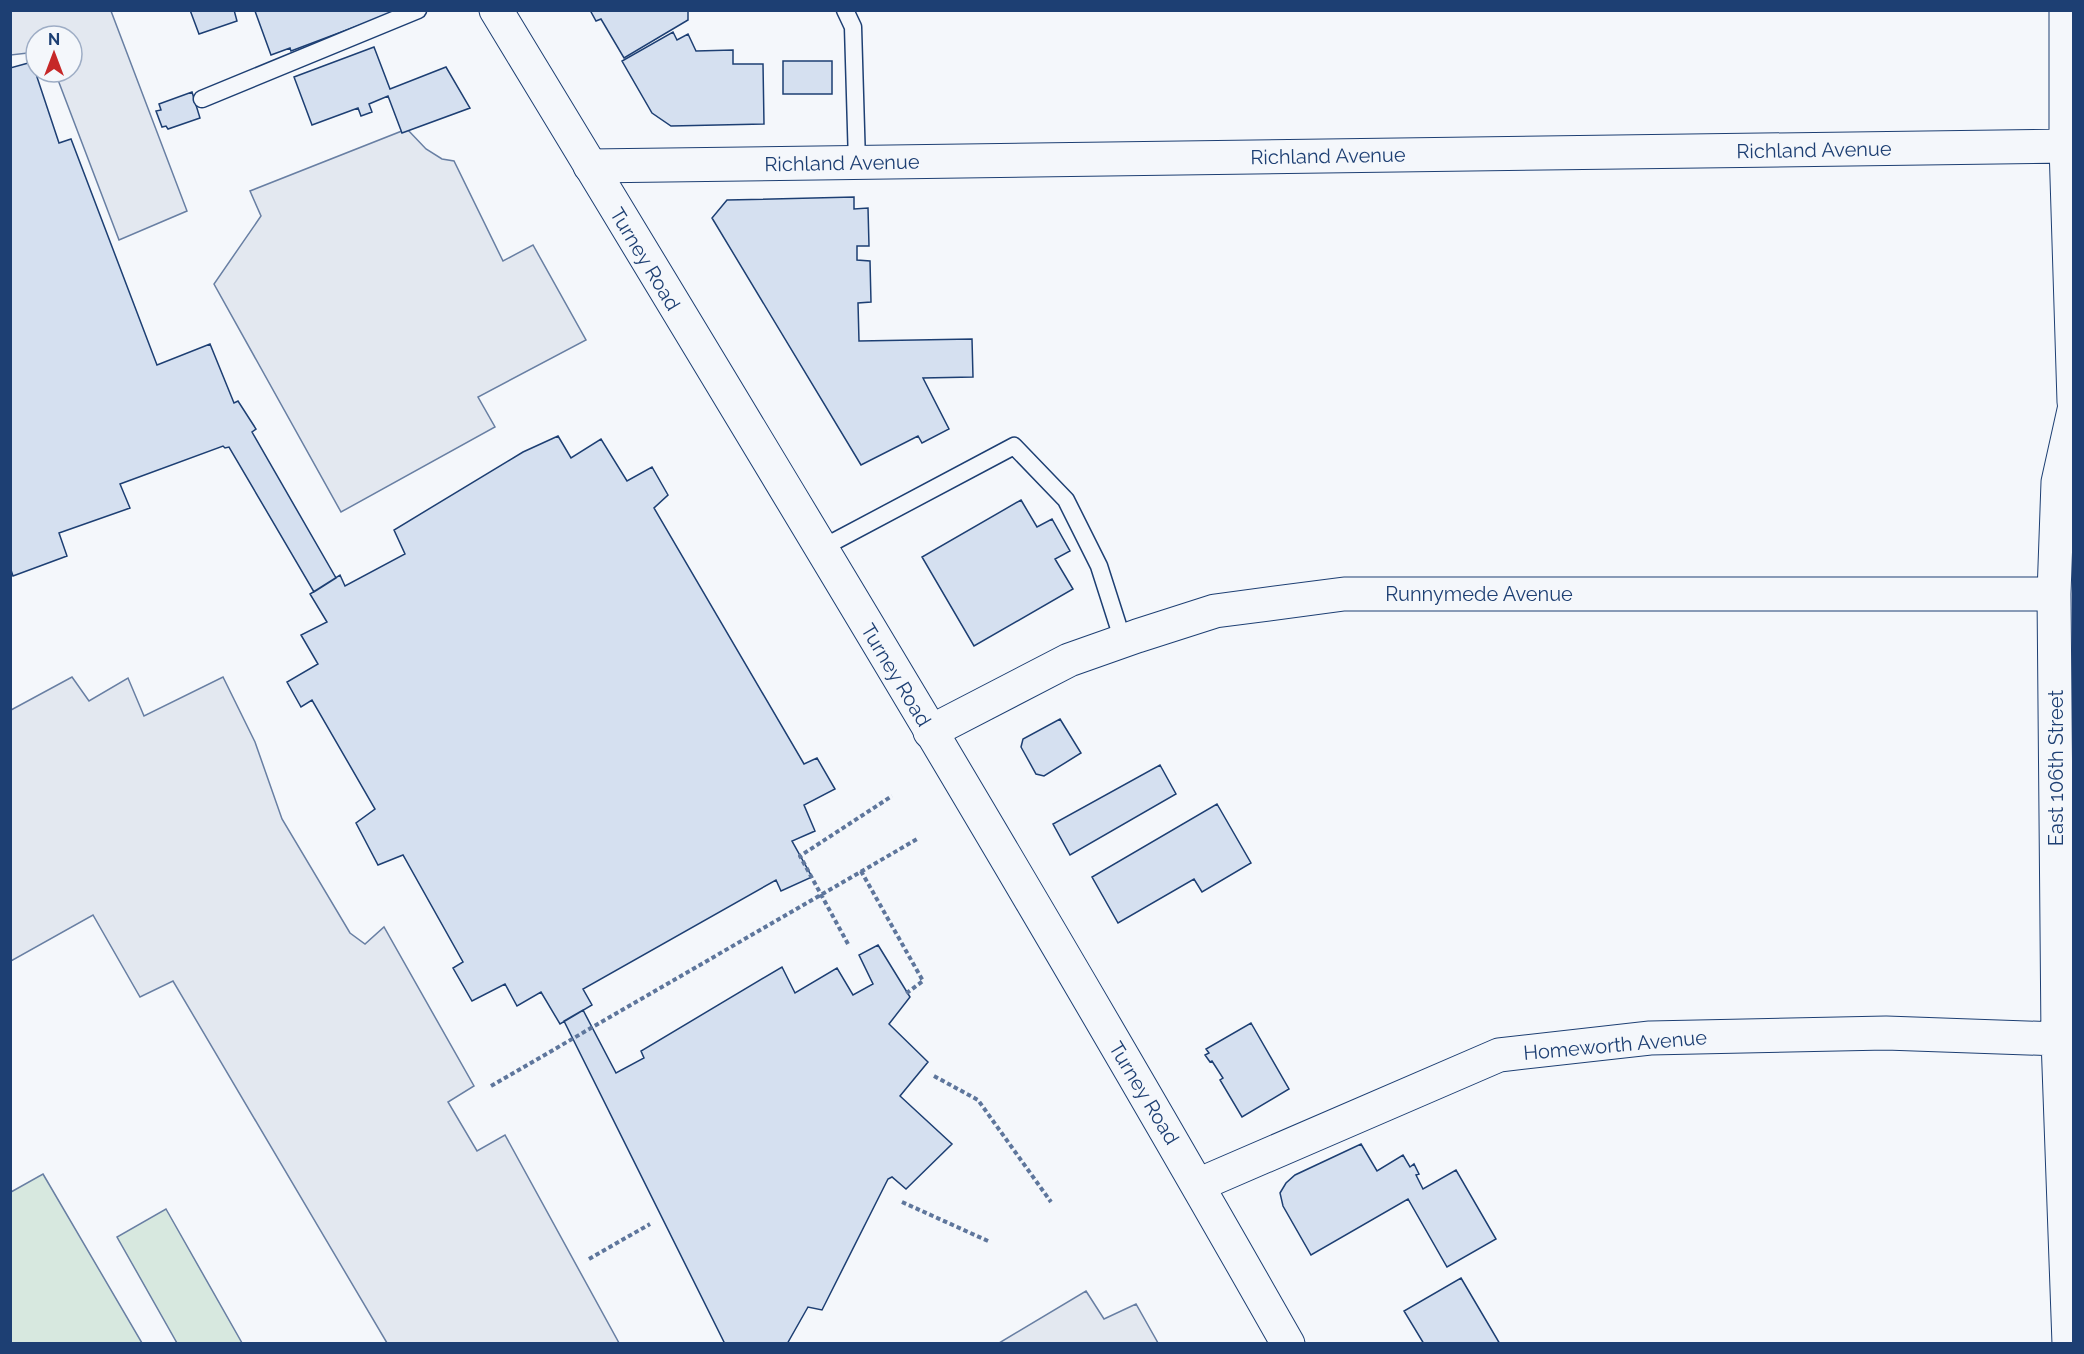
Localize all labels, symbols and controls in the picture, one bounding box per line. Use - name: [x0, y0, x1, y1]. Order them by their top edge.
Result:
- north arrow: [24, 24, 84, 84]
- text: N: [48, 30, 60, 49]
- street label: Richland Avenue: [1736, 137, 1892, 163]
- street label: Richland Avenue: [1250, 143, 1406, 169]
- street label: Richland Avenue: [764, 150, 920, 176]
- street label: Turney Road: [605, 203, 685, 315]
- street label: Runnymede Avenue: [1385, 582, 1573, 606]
- street label: Turney Road: [856, 619, 936, 731]
- street label: East 106th Street: [2044, 690, 2068, 846]
- street label: Homeworth Avenue: [1522, 1025, 1708, 1065]
- street label: Turney Road: [1104, 1037, 1184, 1149]

